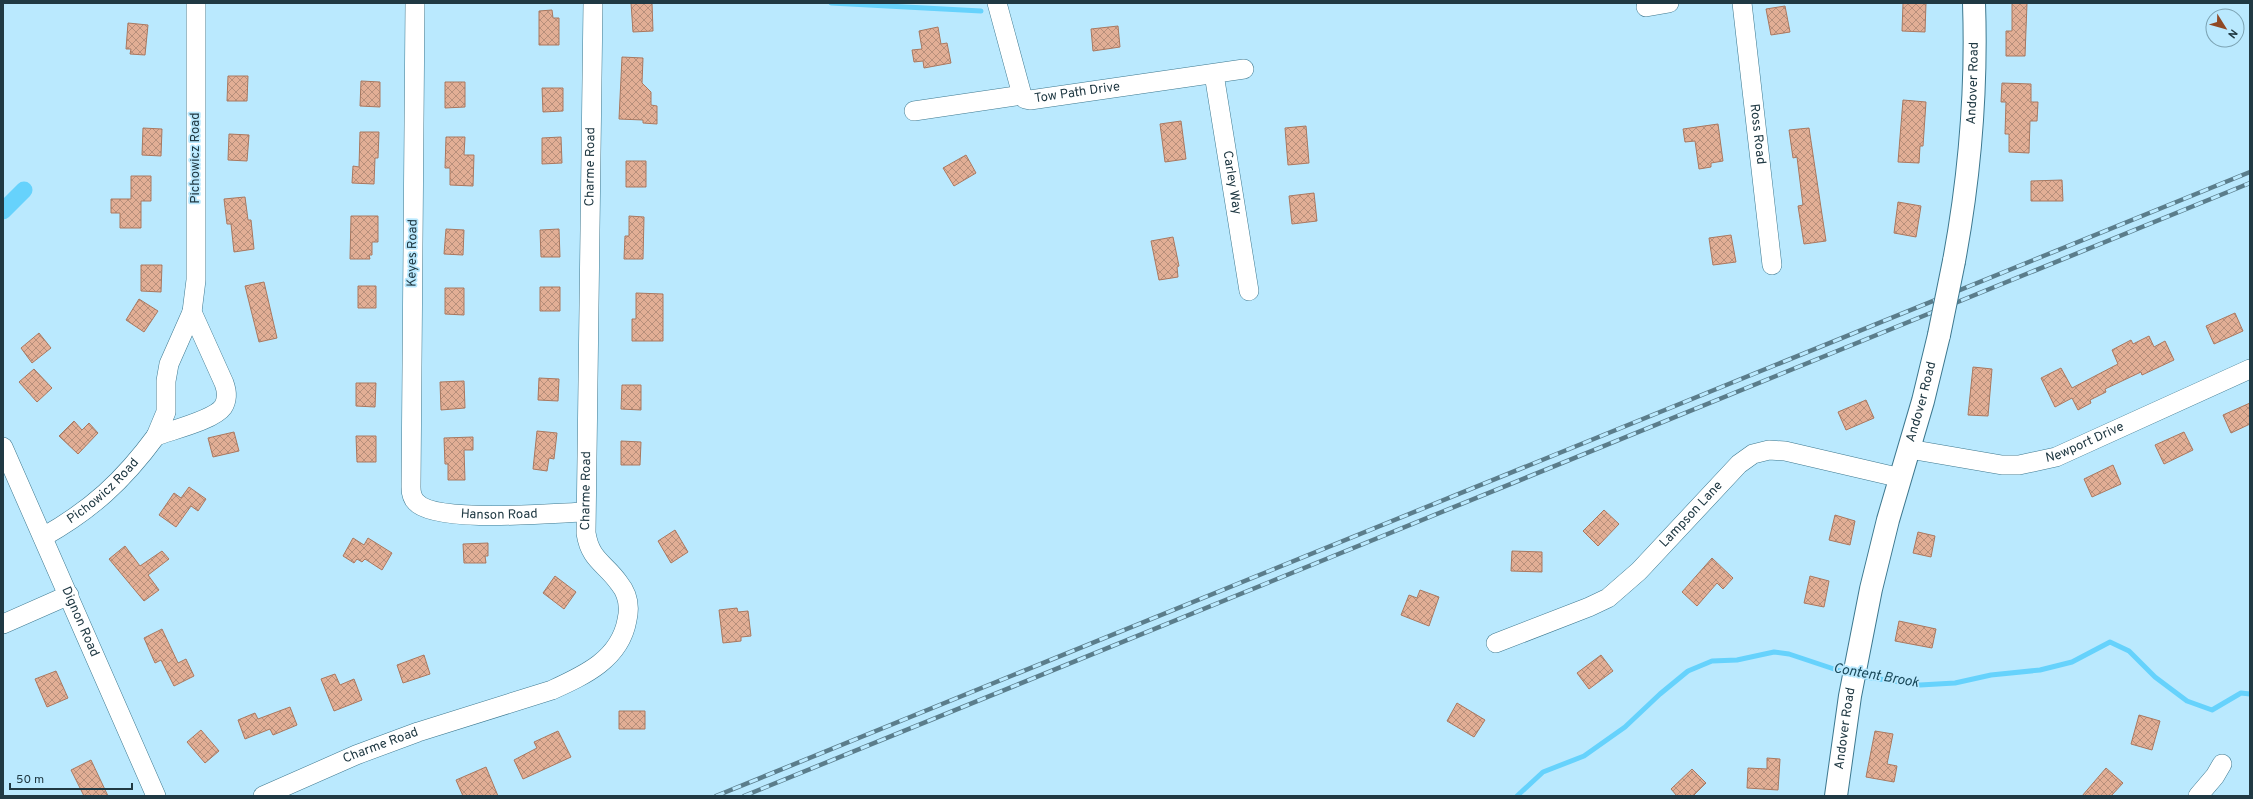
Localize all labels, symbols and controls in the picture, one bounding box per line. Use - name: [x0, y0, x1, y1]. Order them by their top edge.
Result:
- north arrow: [2205, 8, 2245, 48]
- text: N: [2224, 26, 2240, 41]
- street label: Andover Road: [1964, 42, 1983, 125]
- street label: Tow Path Drive: [1033, 79, 1121, 107]
- street label: Ross Road: [1746, 103, 1768, 165]
- street label: Pichowicz Road: [188, 112, 204, 204]
- street label: Charme Road: [582, 127, 599, 207]
- street label: Carley Way: [1218, 149, 1245, 216]
- street label: Keyes Road: [404, 219, 422, 287]
- street label: Andover Road: [1903, 360, 1940, 444]
- street label: Newport Drive: [2044, 419, 2127, 467]
- street label: Charme Road: [578, 451, 595, 530]
- street label: Pichowicz Road: [64, 455, 143, 528]
- street label: Lampson Lane: [1657, 478, 1727, 551]
- street label: Hanson Road: [460, 506, 538, 524]
- street label: Dignon Road: [57, 584, 102, 659]
- water label: Content Brook: [1832, 660, 1921, 692]
- street label: Andover Road: [1832, 686, 1859, 771]
- street label: Charme Road: [341, 725, 421, 768]
- scale bar: [10, 765, 132, 791]
- text: 50 m: [16, 772, 44, 788]

